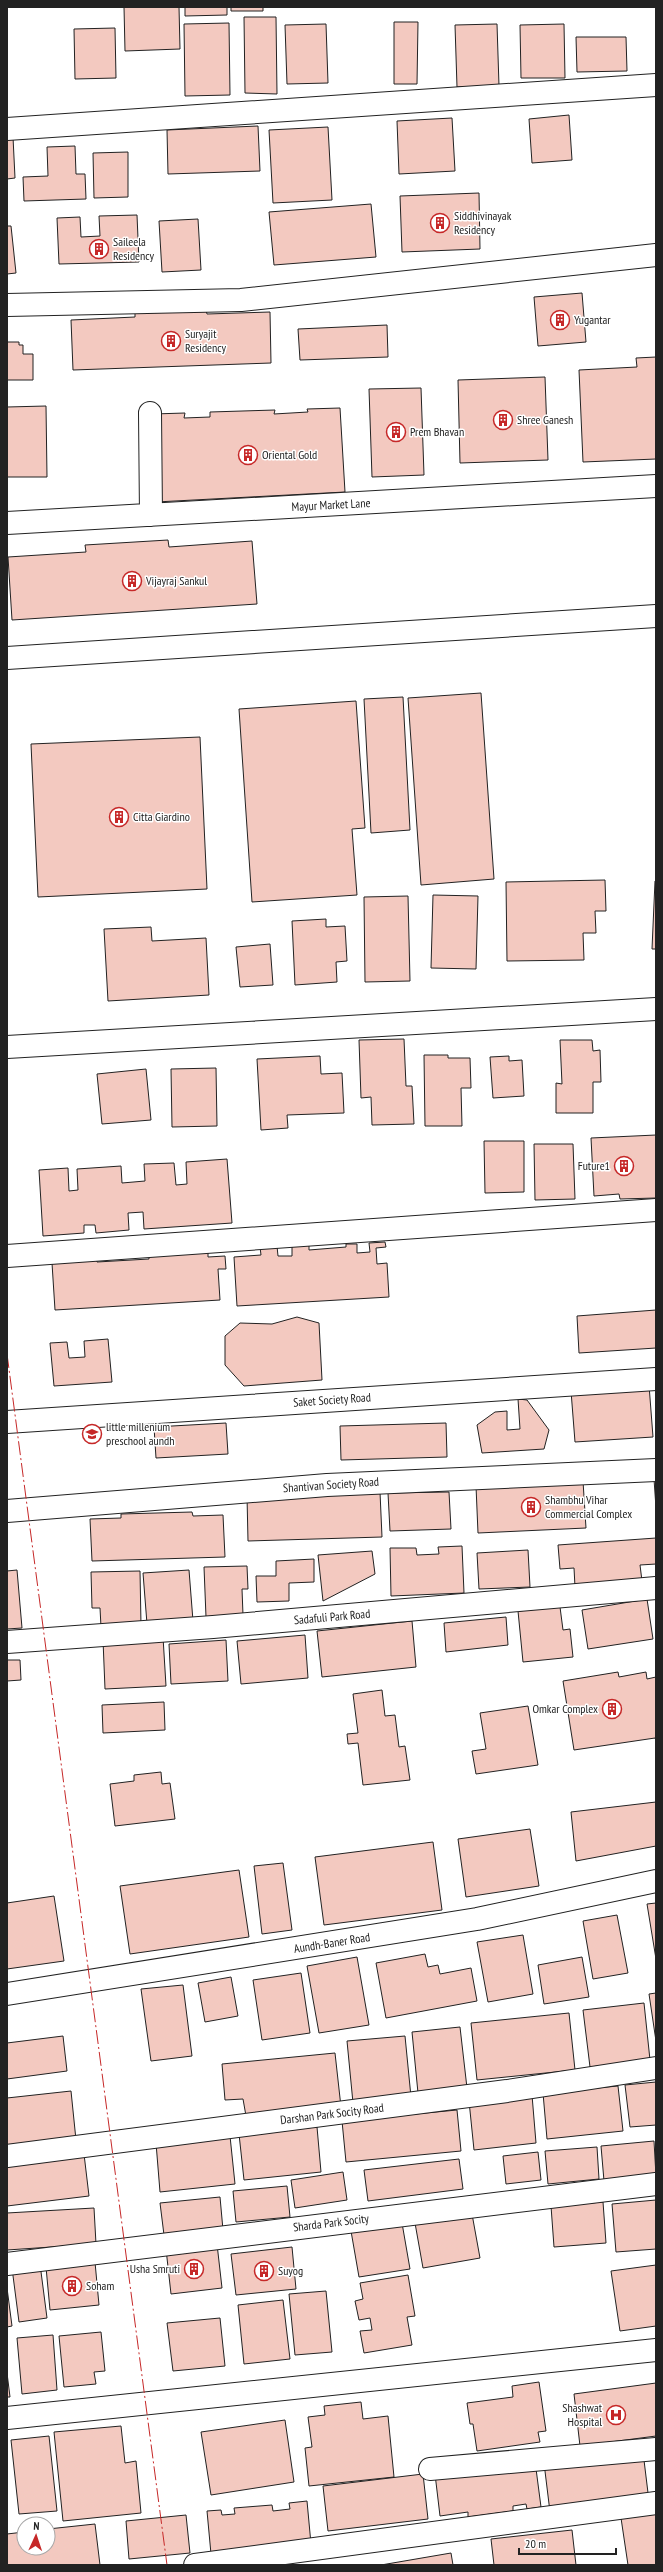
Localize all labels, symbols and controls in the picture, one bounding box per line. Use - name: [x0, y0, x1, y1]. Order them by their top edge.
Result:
- place label: Siddhivinayak Residency: [454, 208, 512, 237]
- building icon: Siddhivinayak Residency: [429, 212, 451, 234]
- place label: Saileela Residency: [113, 234, 154, 263]
- building icon: Saileela Residency: [88, 238, 110, 260]
- building icon: Yugantar: [549, 309, 571, 331]
- place label: Yugantar: [574, 312, 611, 327]
- place label: Suryajit Residency: [185, 326, 226, 355]
- building icon: Suryajit Residency: [160, 330, 182, 352]
- building icon: Shree Ganesh: [492, 409, 514, 431]
- place label: Shree Ganesh: [517, 412, 573, 427]
- building icon: Prem Bhavan: [385, 421, 407, 443]
- place label: Prem Bhavan: [410, 424, 464, 439]
- building icon: Oriental Gold: [237, 444, 259, 466]
- place label: Oriental Gold: [262, 447, 317, 462]
- street label: Mayur Market Lane: [291, 495, 371, 514]
- building icon: Vijayraj Sankul: [121, 570, 143, 592]
- place label: Vijayraj Sankul: [145, 573, 207, 588]
- building icon: Citta Giardino: [108, 806, 130, 828]
- place label: Citta Giardino: [133, 809, 190, 824]
- building icon: Future1: [613, 1155, 635, 1177]
- place label: Future1: [578, 1158, 610, 1173]
- street label: Saket Society Road: [293, 1389, 371, 1410]
- place label: little millenium preschool aundh: [106, 1419, 175, 1448]
- school or university icon: little millenium preschool aundh: [81, 1423, 103, 1445]
- street label: Shantivan Society Road: [282, 1474, 379, 1495]
- place label: Shambhu Vihar Commercial Complex: [545, 1492, 632, 1521]
- building icon: Shambhu Vihar Commercial Complex: [520, 1496, 542, 1518]
- street label: Sadafuli Park Road: [293, 1606, 371, 1627]
- building icon: Omkar Complex: [601, 1698, 623, 1720]
- place label: Omkar Complex: [532, 1701, 598, 1716]
- street label: Aundh-Baner Road: [293, 1929, 371, 1956]
- street label: Darshan Park Socity Road: [279, 2100, 384, 2127]
- street label: Sharda Park Socity: [292, 2210, 370, 2235]
- building icon: Usha Smruti: [183, 2258, 205, 2280]
- building icon: Suyog: [253, 2260, 275, 2282]
- place label: Usha Smruti: [130, 2261, 180, 2276]
- place label: Suyog: [278, 2263, 303, 2278]
- building icon: Soham: [61, 2275, 83, 2297]
- place label: Soham: [86, 2278, 114, 2293]
- place label: Shashwat Hospital: [562, 2400, 603, 2429]
- hospital icon: Shashwat Hospital: [605, 2404, 627, 2426]
- north arrow: [16, 2516, 56, 2556]
- text: N: [33, 2519, 40, 2533]
- scale bar: [519, 2530, 616, 2556]
- text: 20 m: [525, 2536, 546, 2551]

